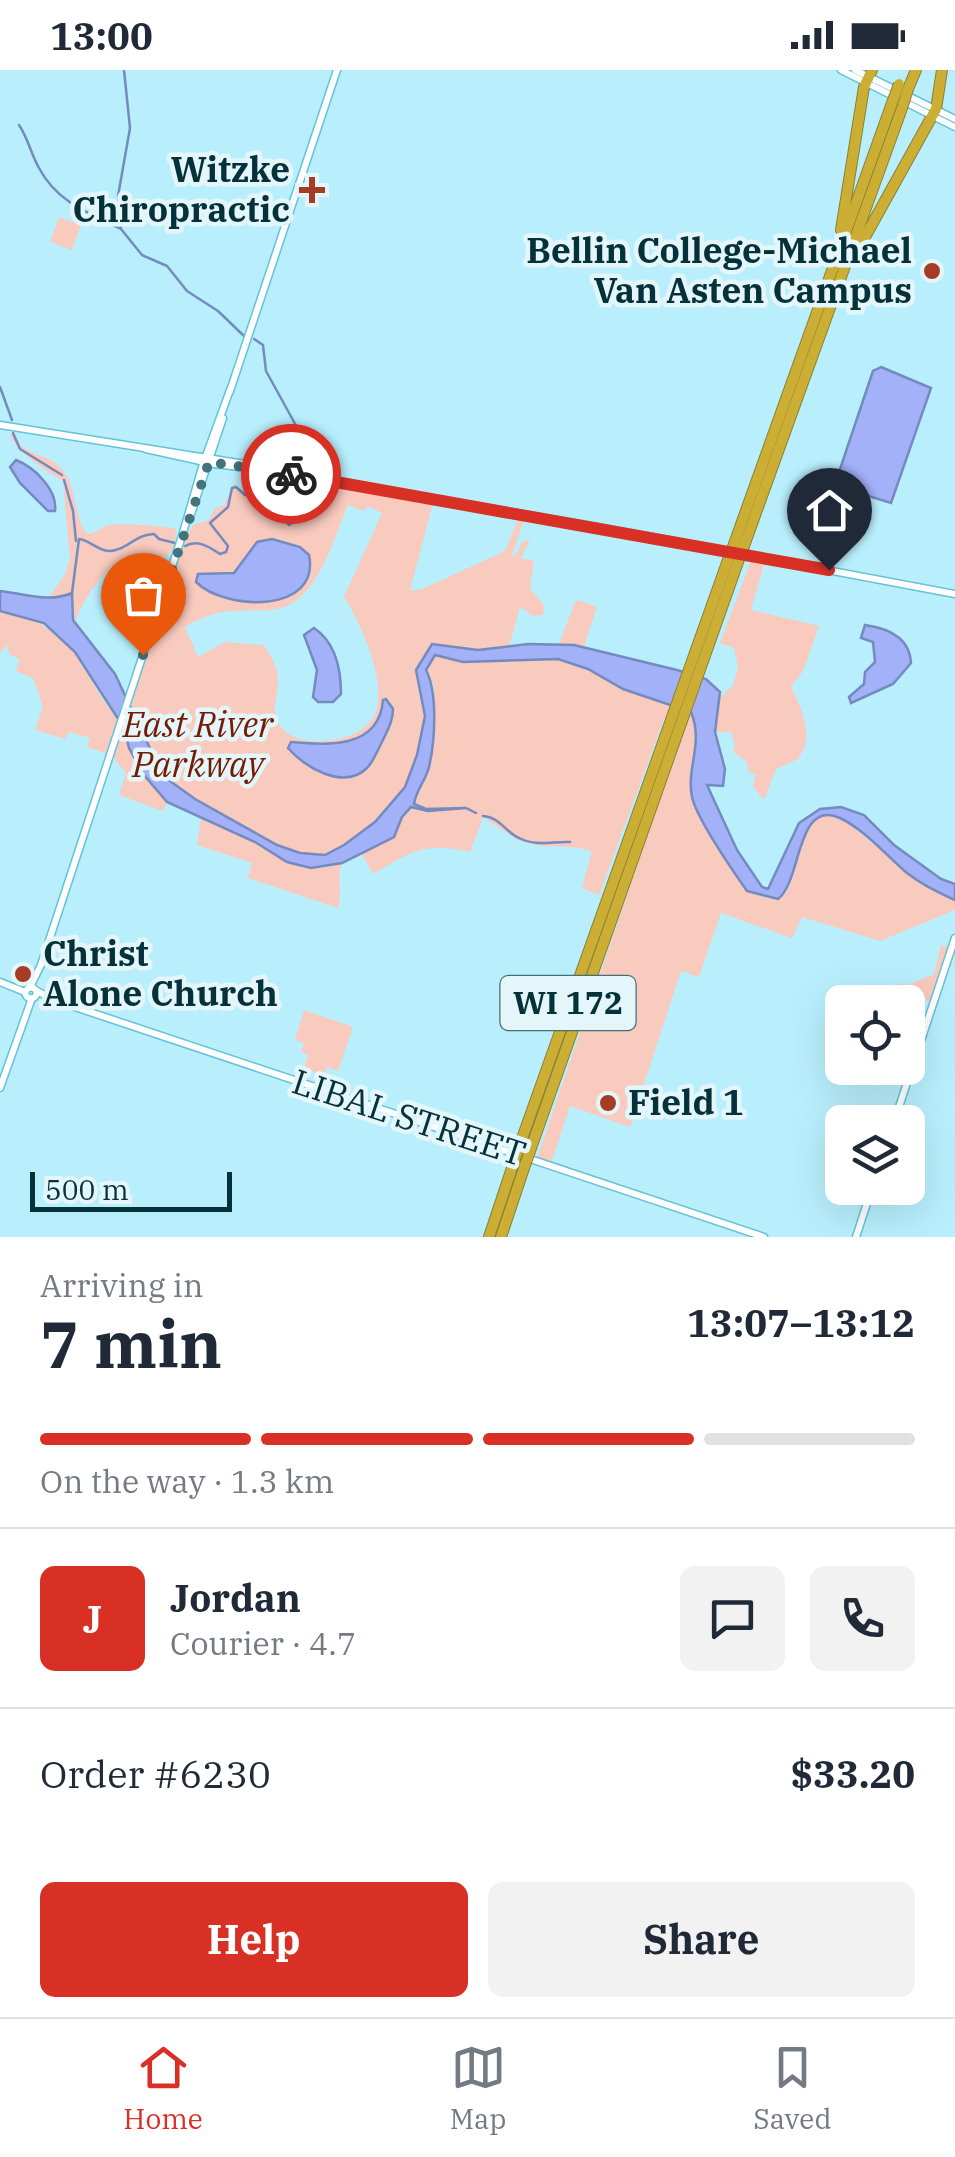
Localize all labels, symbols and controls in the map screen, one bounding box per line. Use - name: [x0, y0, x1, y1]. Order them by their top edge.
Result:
- text: 13:00: [50, 11, 153, 60]
- place label: Witzke Chiropractic: [73, 146, 290, 232]
- marker: Witzke Chiropractic: [299, 177, 325, 203]
- place label: Bellin College-Michael Van Asten Campus: [526, 227, 912, 313]
- marker: Bellin College-Michael Van Asten Campus: [921, 260, 943, 282]
- courier: [241, 424, 341, 524]
- icon: bike: [264, 447, 319, 502]
- pin: [787, 468, 872, 571]
- icon: home: [802, 483, 857, 538]
- pin: [101, 553, 186, 656]
- icon: bag: [116, 568, 171, 623]
- park label: East River Parkway: [122, 701, 275, 787]
- place label: Christ Alone Church: [43, 930, 278, 1016]
- marker: Christ Alone Church: [12, 963, 34, 985]
- road number: WI 172: [500, 976, 636, 1030]
- map controls: [825, 985, 925, 1205]
- button: locate: [825, 985, 925, 1085]
- street label: LIBAL STREET: [287, 1058, 532, 1176]
- place label: Field 1: [628, 1079, 744, 1125]
- marker: Field 1: [597, 1092, 619, 1114]
- button: layers: [825, 1105, 925, 1205]
- scale bar: [30, 1167, 232, 1212]
- text: 500 m: [45, 1171, 129, 1208]
- text: Arriving in: [40, 1264, 203, 1306]
- text: 13:07–13:12: [687, 1298, 915, 1347]
- text: 7 min: [40, 1301, 222, 1386]
- text: On the way · 1.3 km: [40, 1460, 334, 1502]
- button: chat: [680, 1566, 785, 1671]
- button: phone: [810, 1566, 915, 1671]
- text: Jordan: [170, 1573, 301, 1622]
- text: J: [83, 1594, 102, 1643]
- text: Courier · 4.7: [170, 1622, 356, 1664]
- text: Order #6230: [40, 1749, 271, 1798]
- text: $33.20: [790, 1749, 915, 1798]
- button: Help: [40, 1882, 468, 1997]
- button: Share: [488, 1882, 915, 1997]
- tab: Home: [123, 2040, 203, 2137]
- tab: Map: [450, 2040, 507, 2137]
- tab: Saved: [753, 2040, 832, 2137]

